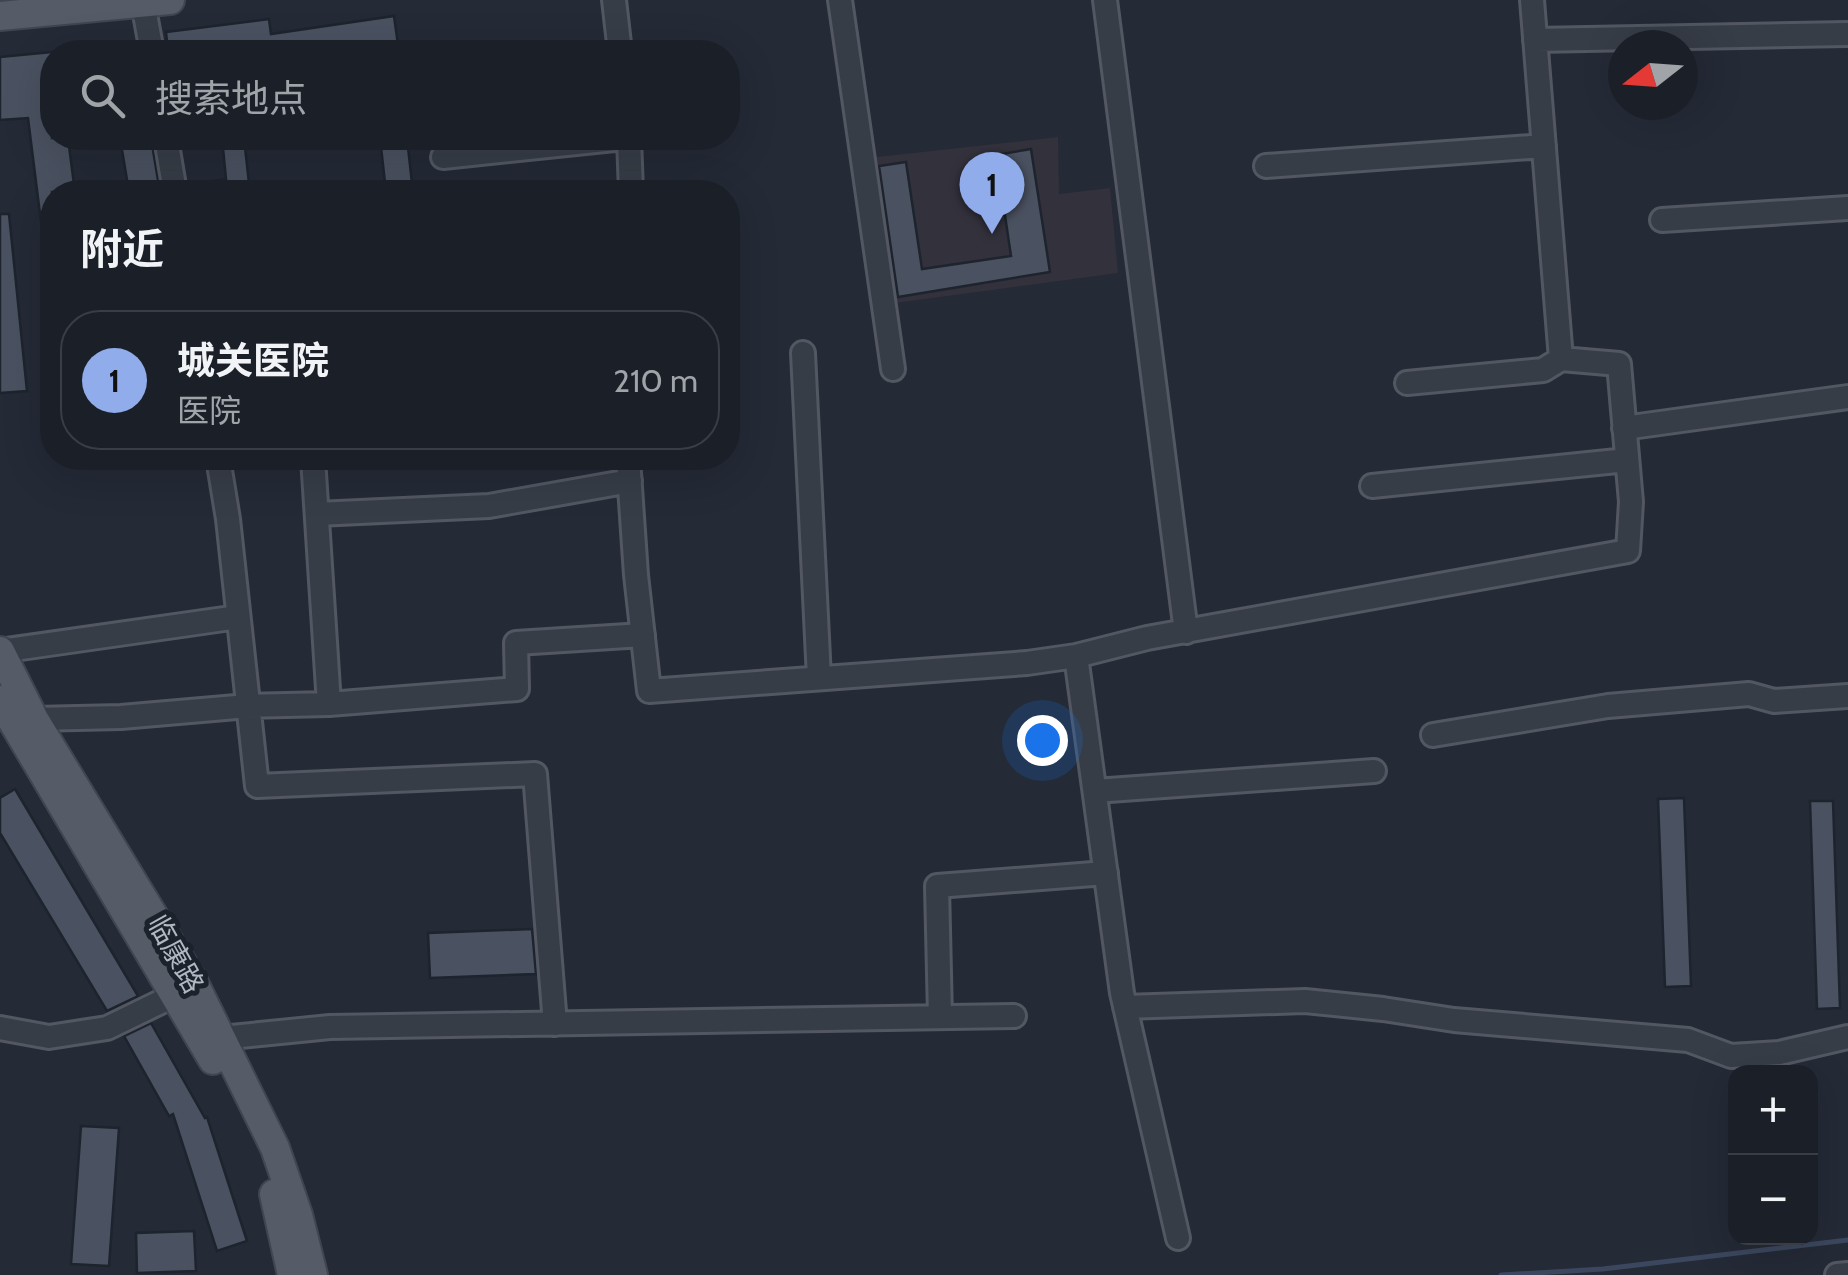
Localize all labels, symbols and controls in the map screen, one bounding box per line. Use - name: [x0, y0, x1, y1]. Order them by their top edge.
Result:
- north arrow: [1608, 30, 1698, 120]
- search box: [40, 40, 740, 150]
- icon: search: [75, 68, 130, 123]
- text: 搜索地点: [155, 75, 307, 122]
- pin: 1: [960, 152, 1024, 234]
- text: 附近: [80, 223, 164, 275]
- text: 城关医院: [177, 337, 329, 384]
- text: 1: [109, 361, 120, 400]
- text: 210 m: [613, 361, 698, 400]
- text: 医院: [177, 391, 241, 430]
- your location: [1017, 715, 1068, 766]
- street label: 临康路: [141, 909, 211, 999]
- map controls: [1728, 1065, 1818, 1245]
- button: +: [1728, 1065, 1818, 1155]
- button: −: [1728, 1155, 1818, 1245]

